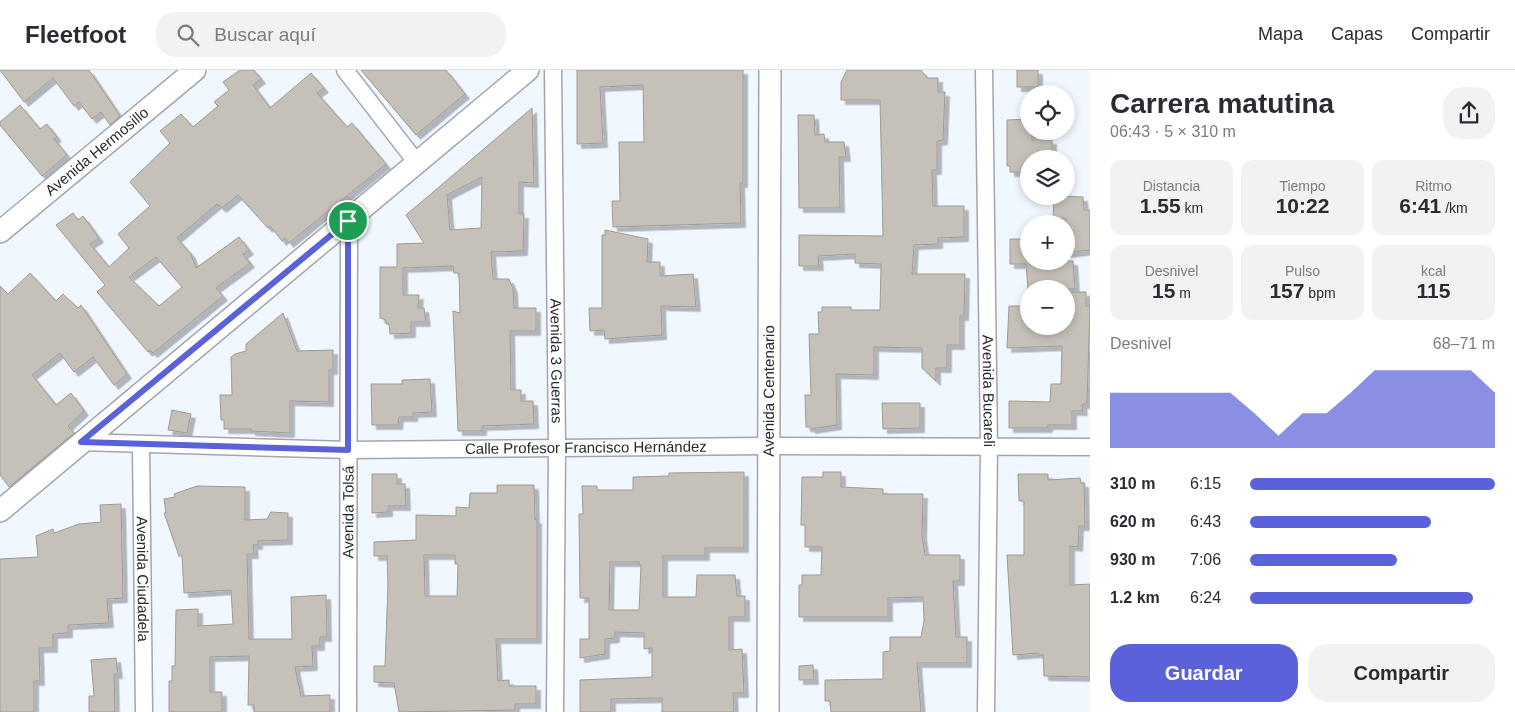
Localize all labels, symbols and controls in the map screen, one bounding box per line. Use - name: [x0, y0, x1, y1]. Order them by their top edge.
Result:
- search box: [156, 12, 506, 57]
- text: Fleetfoot: [25, 21, 126, 48]
- icon: search: [174, 21, 202, 49]
- text: Buscar aquí: [214, 24, 316, 45]
- text: Mapa: [1258, 24, 1303, 44]
- text: Capas: [1331, 24, 1383, 44]
- text: Compartir: [1411, 24, 1490, 44]
- map controls: [1020, 85, 1075, 335]
- button: locate: [1020, 85, 1075, 140]
- button: share: [1443, 87, 1495, 139]
- text: Carrera matutina: [1110, 88, 1334, 119]
- street label: Avenida Hermosillo: [42, 103, 152, 199]
- text: 06:43 · 5 × 310 m: [1110, 123, 1236, 140]
- button: layers: [1020, 150, 1075, 205]
- text: Distancia: [1143, 178, 1200, 194]
- text: Tiempo: [1279, 178, 1326, 194]
- text: Ritmo: [1415, 178, 1452, 194]
- text: 1.55: [1140, 194, 1181, 217]
- text: 10:22: [1276, 194, 1329, 217]
- text: 6:41: [1399, 194, 1441, 217]
- pin: [327, 200, 369, 242]
- text: km: [1181, 200, 1203, 216]
- text: /km: [1441, 200, 1468, 216]
- icon: arrive: [334, 207, 362, 235]
- button: +: [1020, 215, 1075, 270]
- text: Desnivel: [1145, 263, 1198, 279]
- text: Pulso: [1285, 263, 1320, 279]
- text: kcal: [1421, 263, 1446, 279]
- text: 15: [1152, 279, 1175, 302]
- text: 157: [1269, 279, 1304, 302]
- text: 115: [1417, 279, 1450, 302]
- button: −: [1020, 280, 1075, 335]
- text: m: [1175, 285, 1191, 301]
- text: bpm: [1304, 285, 1336, 301]
- street label: Avenida 3 Guerras: [547, 298, 566, 423]
- street label: Avenida Centenario: [760, 325, 777, 457]
- street label: Avenida Bucareli: [980, 335, 998, 447]
- text: Desnivel: [1110, 335, 1171, 352]
- text: 68–71 m: [1433, 335, 1495, 352]
- street label: Calle Profesor Francisco Hernández: [465, 438, 707, 457]
- street label: Avenida Tolsá: [339, 465, 357, 558]
- text: 310 m: [1110, 475, 1155, 492]
- text: 6:15: [1190, 475, 1221, 492]
- text: 620 m: [1110, 513, 1155, 530]
- text: 6:43: [1190, 513, 1221, 530]
- street label: Avenida Ciudadela: [134, 516, 152, 643]
- text: 930 m: [1110, 551, 1155, 568]
- text: 7:06: [1190, 551, 1221, 568]
- text: 1.2 km: [1110, 589, 1160, 606]
- text: 6:24: [1190, 589, 1221, 606]
- button: Guardar: [1110, 644, 1298, 702]
- button: Compartir: [1308, 644, 1495, 702]

